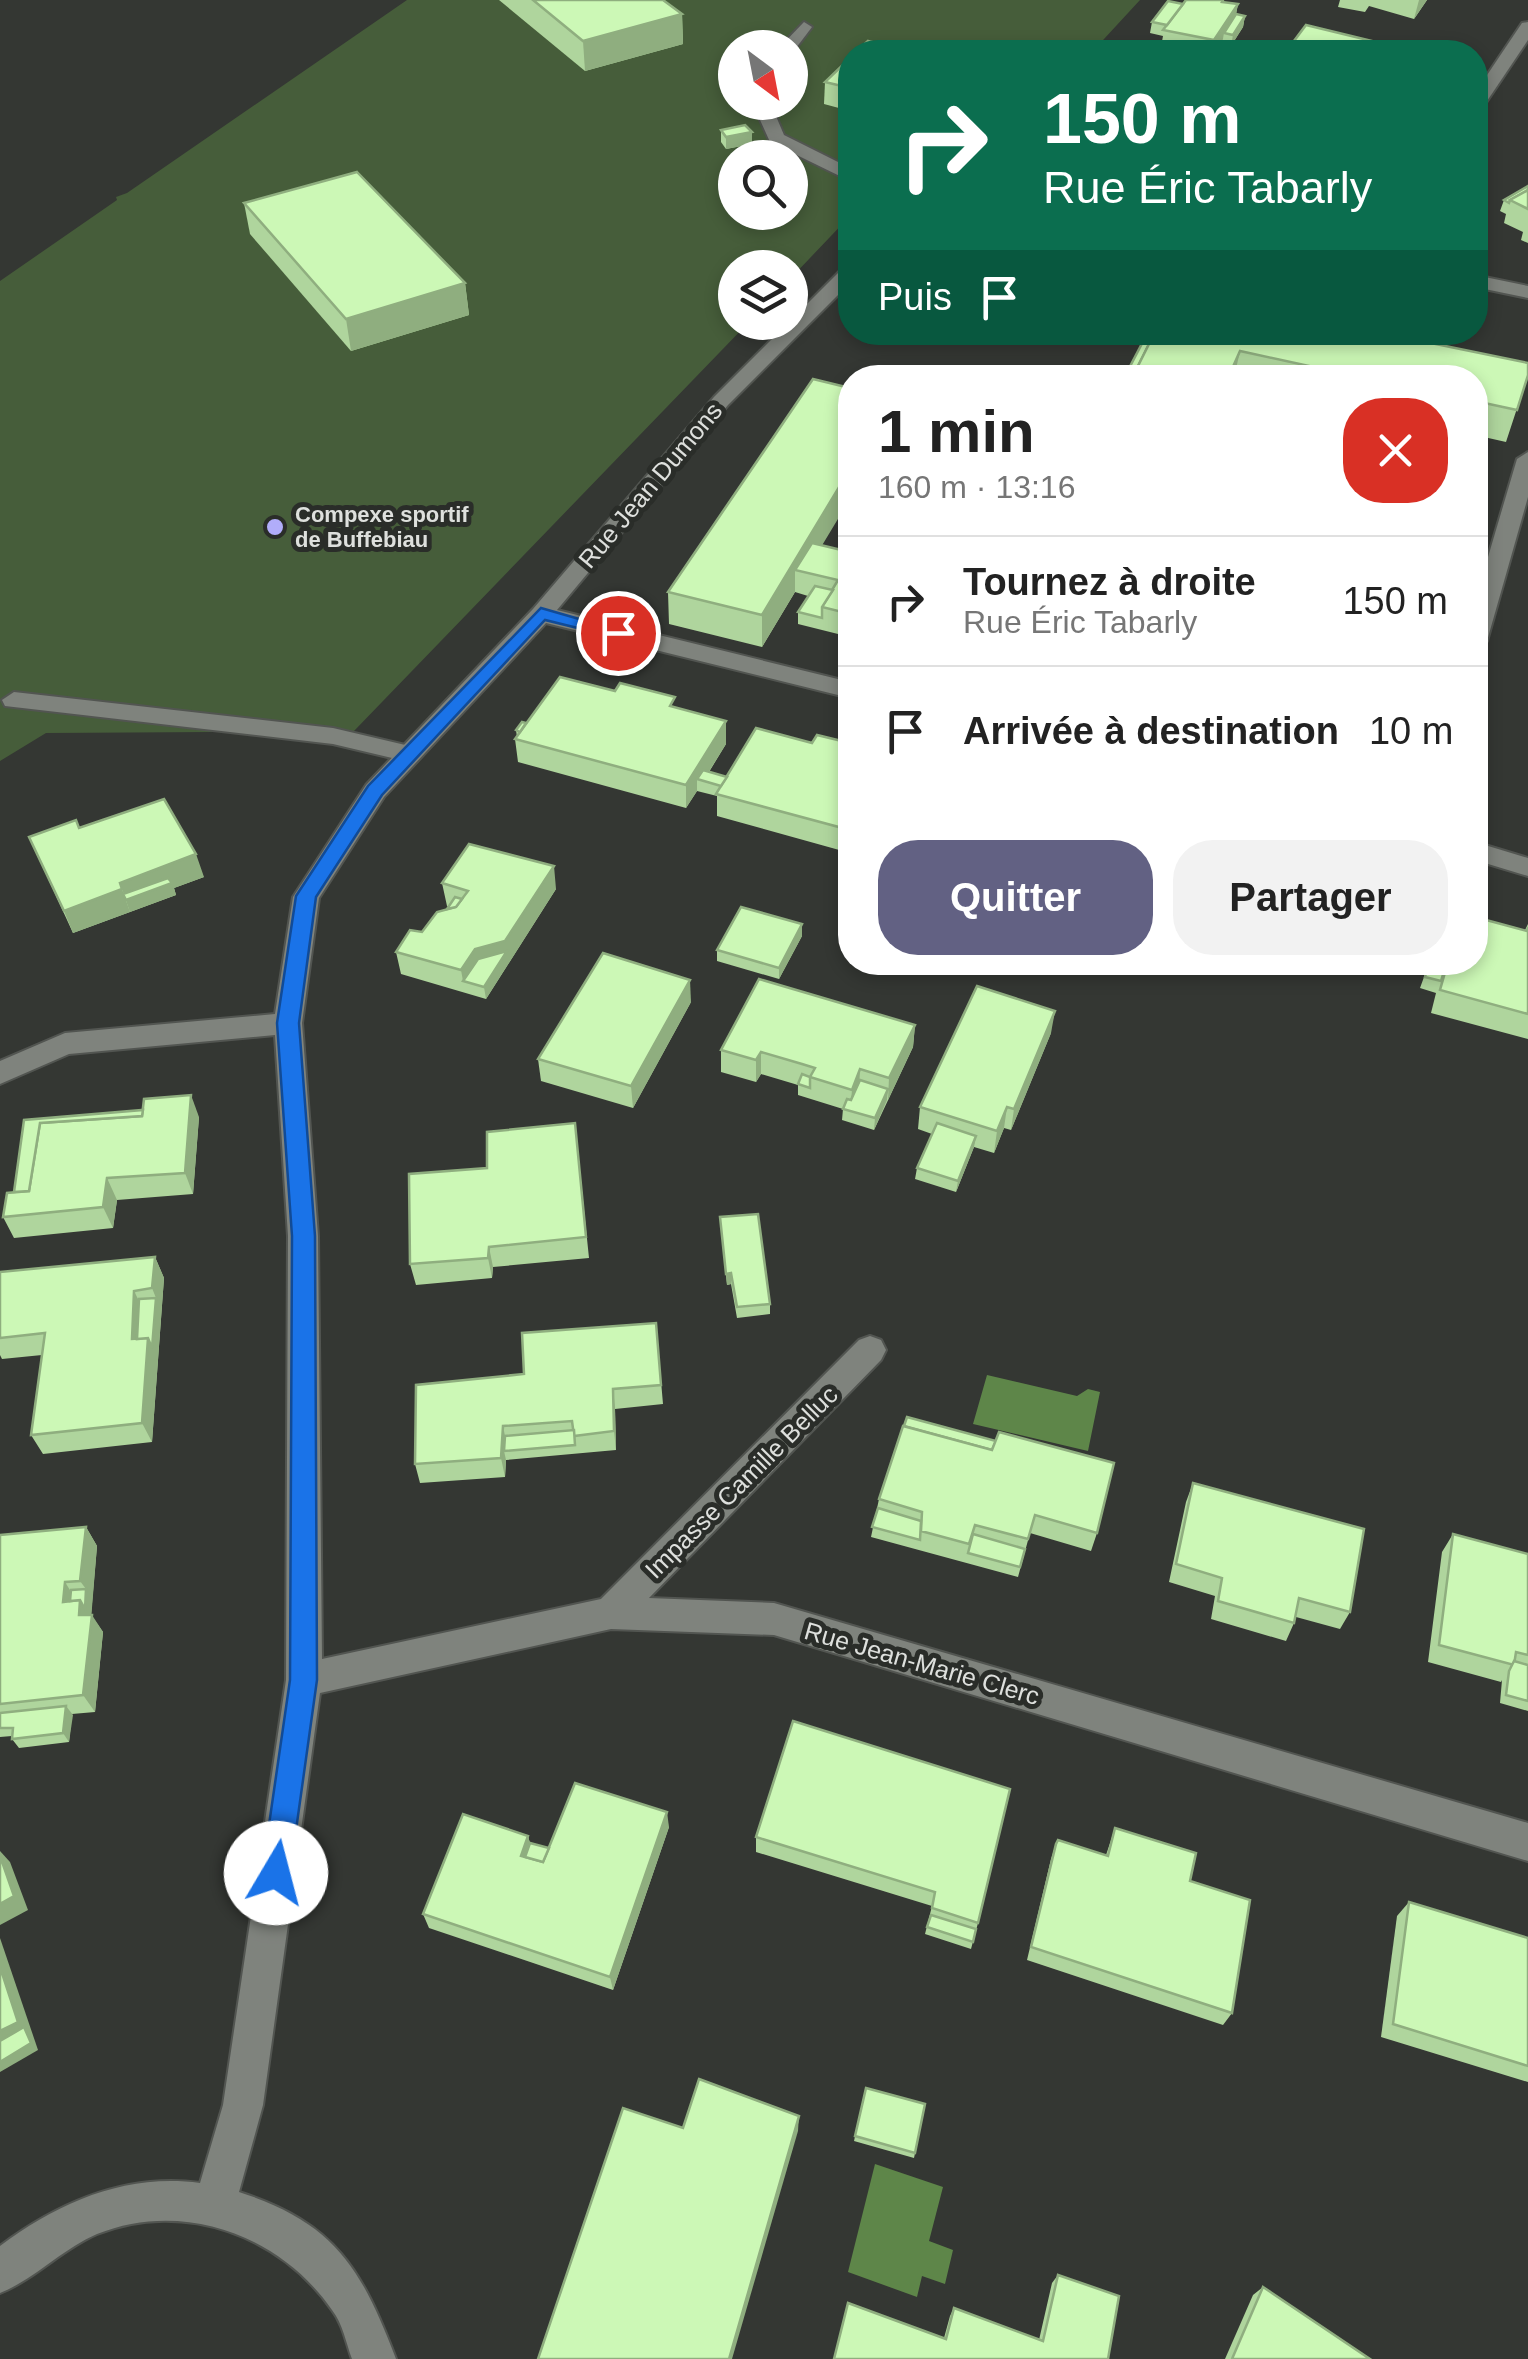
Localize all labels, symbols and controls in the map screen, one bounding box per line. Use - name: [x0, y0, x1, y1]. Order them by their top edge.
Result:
- north arrow: [718, 30, 808, 120]
- map controls: [718, 30, 808, 340]
- icon: right: [878, 80, 1008, 210]
- text: 150 m: [1043, 80, 1241, 158]
- button: search: [718, 140, 808, 230]
- text: Rue Éric Tabarly: [1043, 162, 1372, 213]
- button: layers: [718, 250, 808, 340]
- icon: arrive: [972, 270, 1027, 325]
- text: Puis: [878, 276, 952, 318]
- street label: Rue Jean Dumons: [573, 397, 727, 573]
- text: 1 min: [878, 398, 1035, 465]
- button: close: [1343, 398, 1448, 503]
- text: 160 m · 13:16: [878, 469, 1075, 505]
- place label: Compexe sportif de Buffebiau: [295, 502, 469, 552]
- marker: Compexe sportif de Buffebiau: [264, 516, 286, 538]
- text: Tournez à droite: [963, 561, 1256, 603]
- icon: right: [878, 574, 933, 629]
- text: 150 m: [1342, 580, 1448, 622]
- pin: [576, 591, 661, 676]
- text: Rue Éric Tabarly: [963, 604, 1197, 640]
- icon: arrive: [591, 606, 646, 661]
- icon: arrive: [878, 704, 933, 759]
- text: Arrivée à destination: [963, 710, 1339, 752]
- text: 10 m: [1369, 710, 1453, 752]
- button: Quitter: [878, 840, 1153, 955]
- button: Partager: [1173, 840, 1448, 955]
- street label: Impasse Camille Belluc: [639, 1380, 843, 1584]
- street label: Rue Jean-Marie Clerc: [801, 1616, 1043, 1710]
- position arrow: [224, 1821, 328, 1925]

